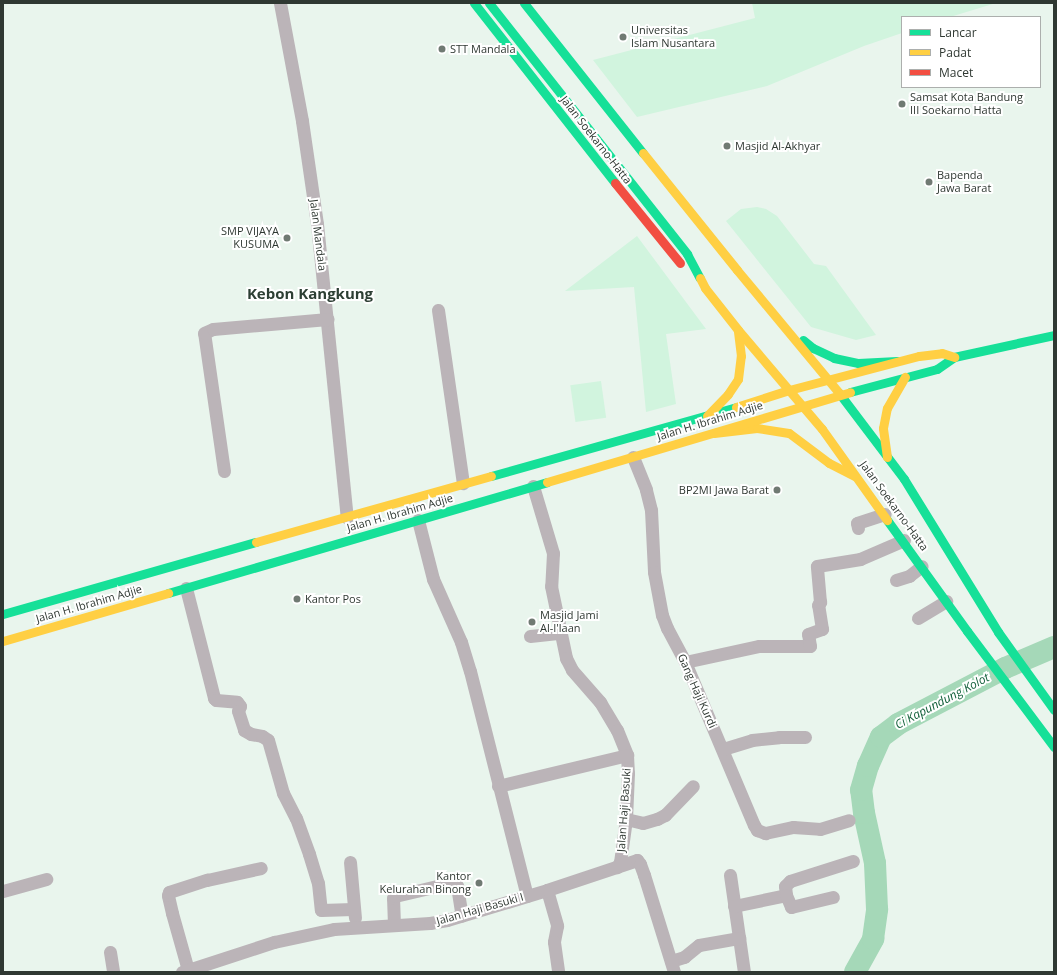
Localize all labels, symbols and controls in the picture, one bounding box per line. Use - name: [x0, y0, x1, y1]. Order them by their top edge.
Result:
- legend: [901, 16, 1041, 88]
- place label: Universitas Islam Nusantara: [631, 24, 715, 50]
- text: Lancar: [939, 24, 977, 41]
- marker: Universitas Islam Nusantara: [618, 32, 628, 42]
- place label: STT Mandala: [450, 42, 515, 56]
- marker: STT Mandala: [437, 44, 447, 54]
- text: Padat: [939, 44, 971, 61]
- text: Macet: [939, 64, 973, 81]
- place label: Samsat Kota Bandung III Soekarno Hatta: [910, 91, 1023, 117]
- street label: Jalan Soekarno-Hatta: [558, 93, 634, 187]
- marker: Samsat Kota Bandung III Soekarno Hatta: [897, 99, 907, 109]
- place label: Masjid Al-Akhyar: [735, 139, 820, 153]
- marker: Masjid Al-Akhyar: [722, 141, 732, 151]
- place label: Bapenda Jawa Barat: [937, 169, 991, 195]
- marker: Bapenda Jawa Barat: [924, 177, 934, 187]
- street label: Jalan Mandala: [307, 198, 329, 272]
- place label: SMP VIJAYA KUSUMA: [221, 225, 279, 251]
- marker: SMP VIJAYA KUSUMA: [282, 233, 292, 243]
- district label: Kebon Kangkung: [247, 285, 373, 303]
- street label: Jalan H. Ibrahim Adjie: [656, 399, 764, 443]
- street label: Jalan Soekarno-Hatta: [857, 458, 931, 554]
- place label: BP2MI Jawa Barat: [679, 483, 769, 497]
- marker: BP2MI Jawa Barat: [772, 485, 782, 495]
- street label: Jalan H. Ibrahim Adjie: [345, 492, 455, 534]
- street label: Jalan H. Ibrahim Adjie: [34, 583, 144, 625]
- place label: Kantor Pos: [305, 592, 361, 606]
- marker: Kantor Pos: [292, 594, 302, 604]
- place label: Masjid Jami Al-I'laan: [540, 609, 598, 635]
- marker: Masjid Jami Al-I'laan: [527, 617, 537, 627]
- street label: Gang Haji Kurdi: [675, 652, 719, 730]
- water label: Ci Kapundung Kolot: [892, 670, 992, 732]
- street label: Jalan Haji Basuki: [614, 768, 634, 852]
- place label: Kantor Kelurahan Binong: [380, 870, 471, 896]
- marker: Kantor Kelurahan Binong: [474, 878, 484, 888]
- street label: Jalan Haji Basuki I: [435, 890, 525, 928]

